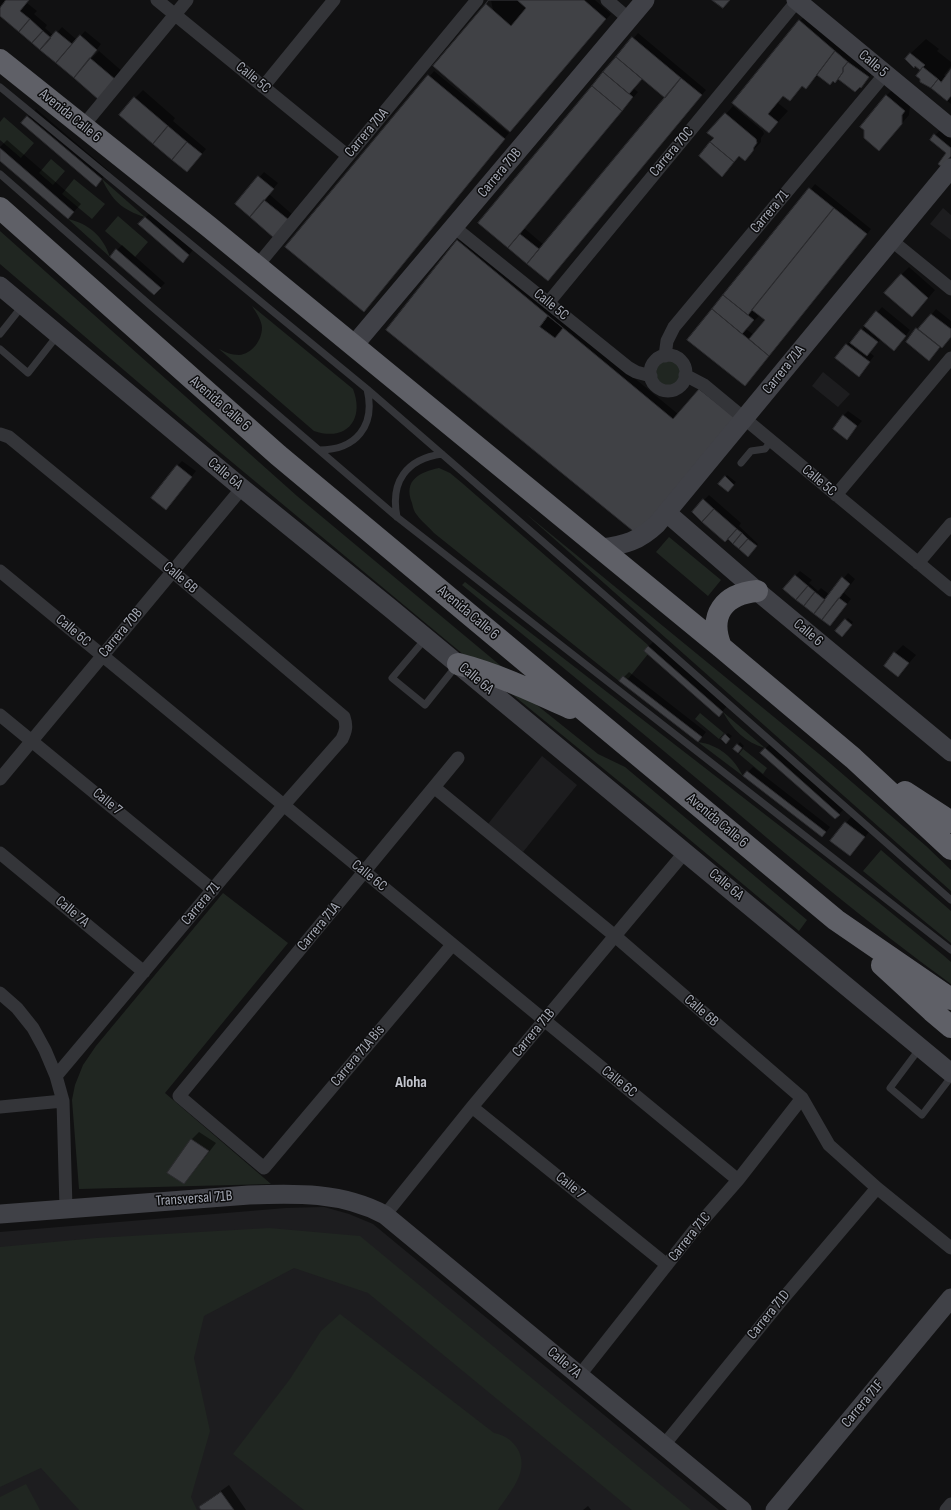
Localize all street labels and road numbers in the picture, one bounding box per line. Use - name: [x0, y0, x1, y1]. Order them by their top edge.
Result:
- street label: Calle 5: [855, 47, 891, 81]
- street label: Calle 5C: [232, 58, 274, 98]
- street label: Avenida Calle 6: [35, 85, 105, 147]
- street label: Carrera 70A: [341, 105, 393, 161]
- street label: Carrera 70C: [646, 123, 698, 181]
- street label: Carrera 70B: [474, 145, 526, 201]
- street label: Carrera 71: [747, 187, 793, 237]
- street label: Calle 5C: [530, 285, 572, 325]
- street label: Carrera 71A: [759, 342, 809, 398]
- street label: Avenida Calle 6: [186, 373, 254, 435]
- street label: Calle 6A: [204, 454, 246, 494]
- street label: Calle 5C: [798, 461, 840, 501]
- street label: Calle 6B: [159, 558, 201, 598]
- street label: Avenida Calle 6: [434, 582, 502, 644]
- street label: Carrera 70B: [95, 605, 147, 661]
- street label: Calle 6C: [52, 611, 94, 651]
- street label: Calle 6: [789, 615, 827, 651]
- street label: Calle 6A: [455, 659, 497, 699]
- street label: Calle 7: [89, 785, 125, 819]
- street label: Avenida Calle 6: [683, 790, 751, 852]
- street label: Calle 6C: [348, 856, 390, 896]
- street label: Calle 6A: [705, 865, 747, 905]
- street label: Carrera 71: [178, 879, 224, 929]
- street label: Calle 7A: [51, 893, 93, 931]
- street label: Carrera 71A: [294, 899, 344, 955]
- street label: Calle 6B: [680, 991, 722, 1031]
- street label: Carrera 71B: [509, 1005, 559, 1061]
- street label: Carrera 71A Bis: [327, 1022, 389, 1090]
- street label: Calle 6C: [598, 1062, 640, 1102]
- street label: Calle 7: [552, 1169, 588, 1203]
- street label: Transversal 71B: [155, 1187, 233, 1211]
- street label: Carrera 71C: [665, 1209, 715, 1265]
- street label: Carrera 71D: [744, 1287, 794, 1343]
- street label: Calle 7A: [543, 1344, 585, 1382]
- street label: Carrera 71F: [838, 1376, 888, 1432]

